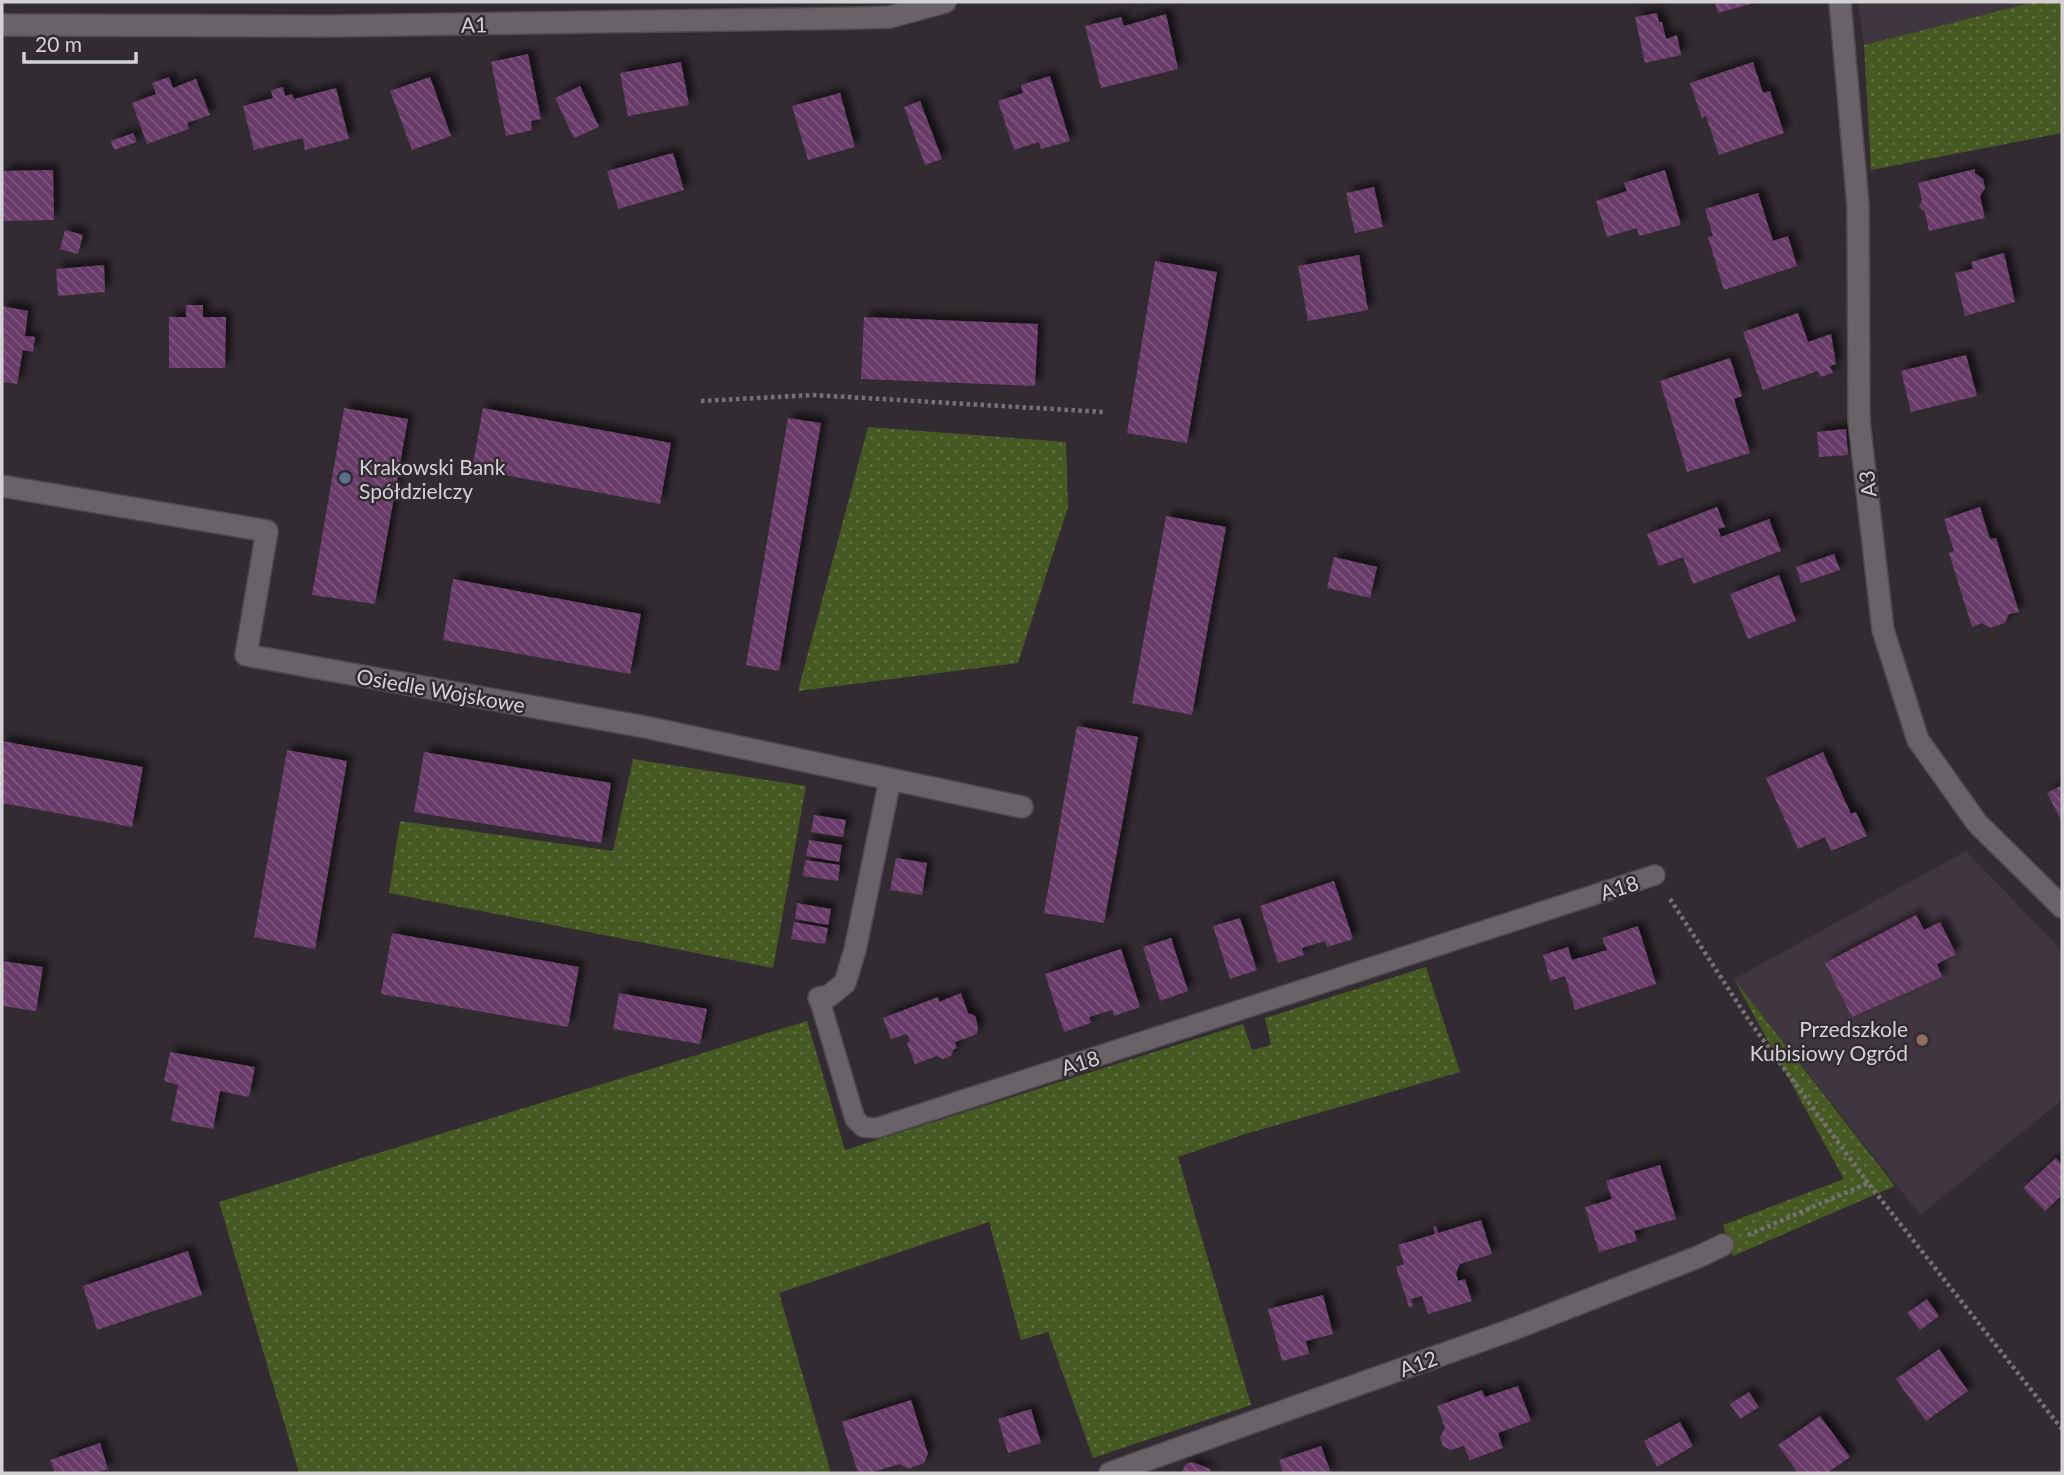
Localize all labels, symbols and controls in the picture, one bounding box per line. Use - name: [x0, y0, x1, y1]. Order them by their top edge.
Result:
- street label: A1: [461, 11, 487, 37]
- scale bar: [24, 21, 136, 65]
- text: 20 m: [35, 31, 82, 56]
- place label: Krakowski Bank Spółdzielczy: [359, 454, 506, 503]
- marker: Krakowski Bank Spółdzielczy: [337, 470, 353, 486]
- street label: A3: [1853, 470, 1881, 498]
- street label: Osiedle Wojskowe: [355, 663, 527, 717]
- street label: A18: [1597, 869, 1641, 905]
- place label: Przedszkole Kubisiowy Ogród: [1750, 1016, 1908, 1065]
- marker: Przedszkole Kubisiowy Ogród: [1914, 1032, 1930, 1048]
- street label: A18: [1058, 1044, 1102, 1080]
- street label: A12: [1396, 1345, 1440, 1381]

